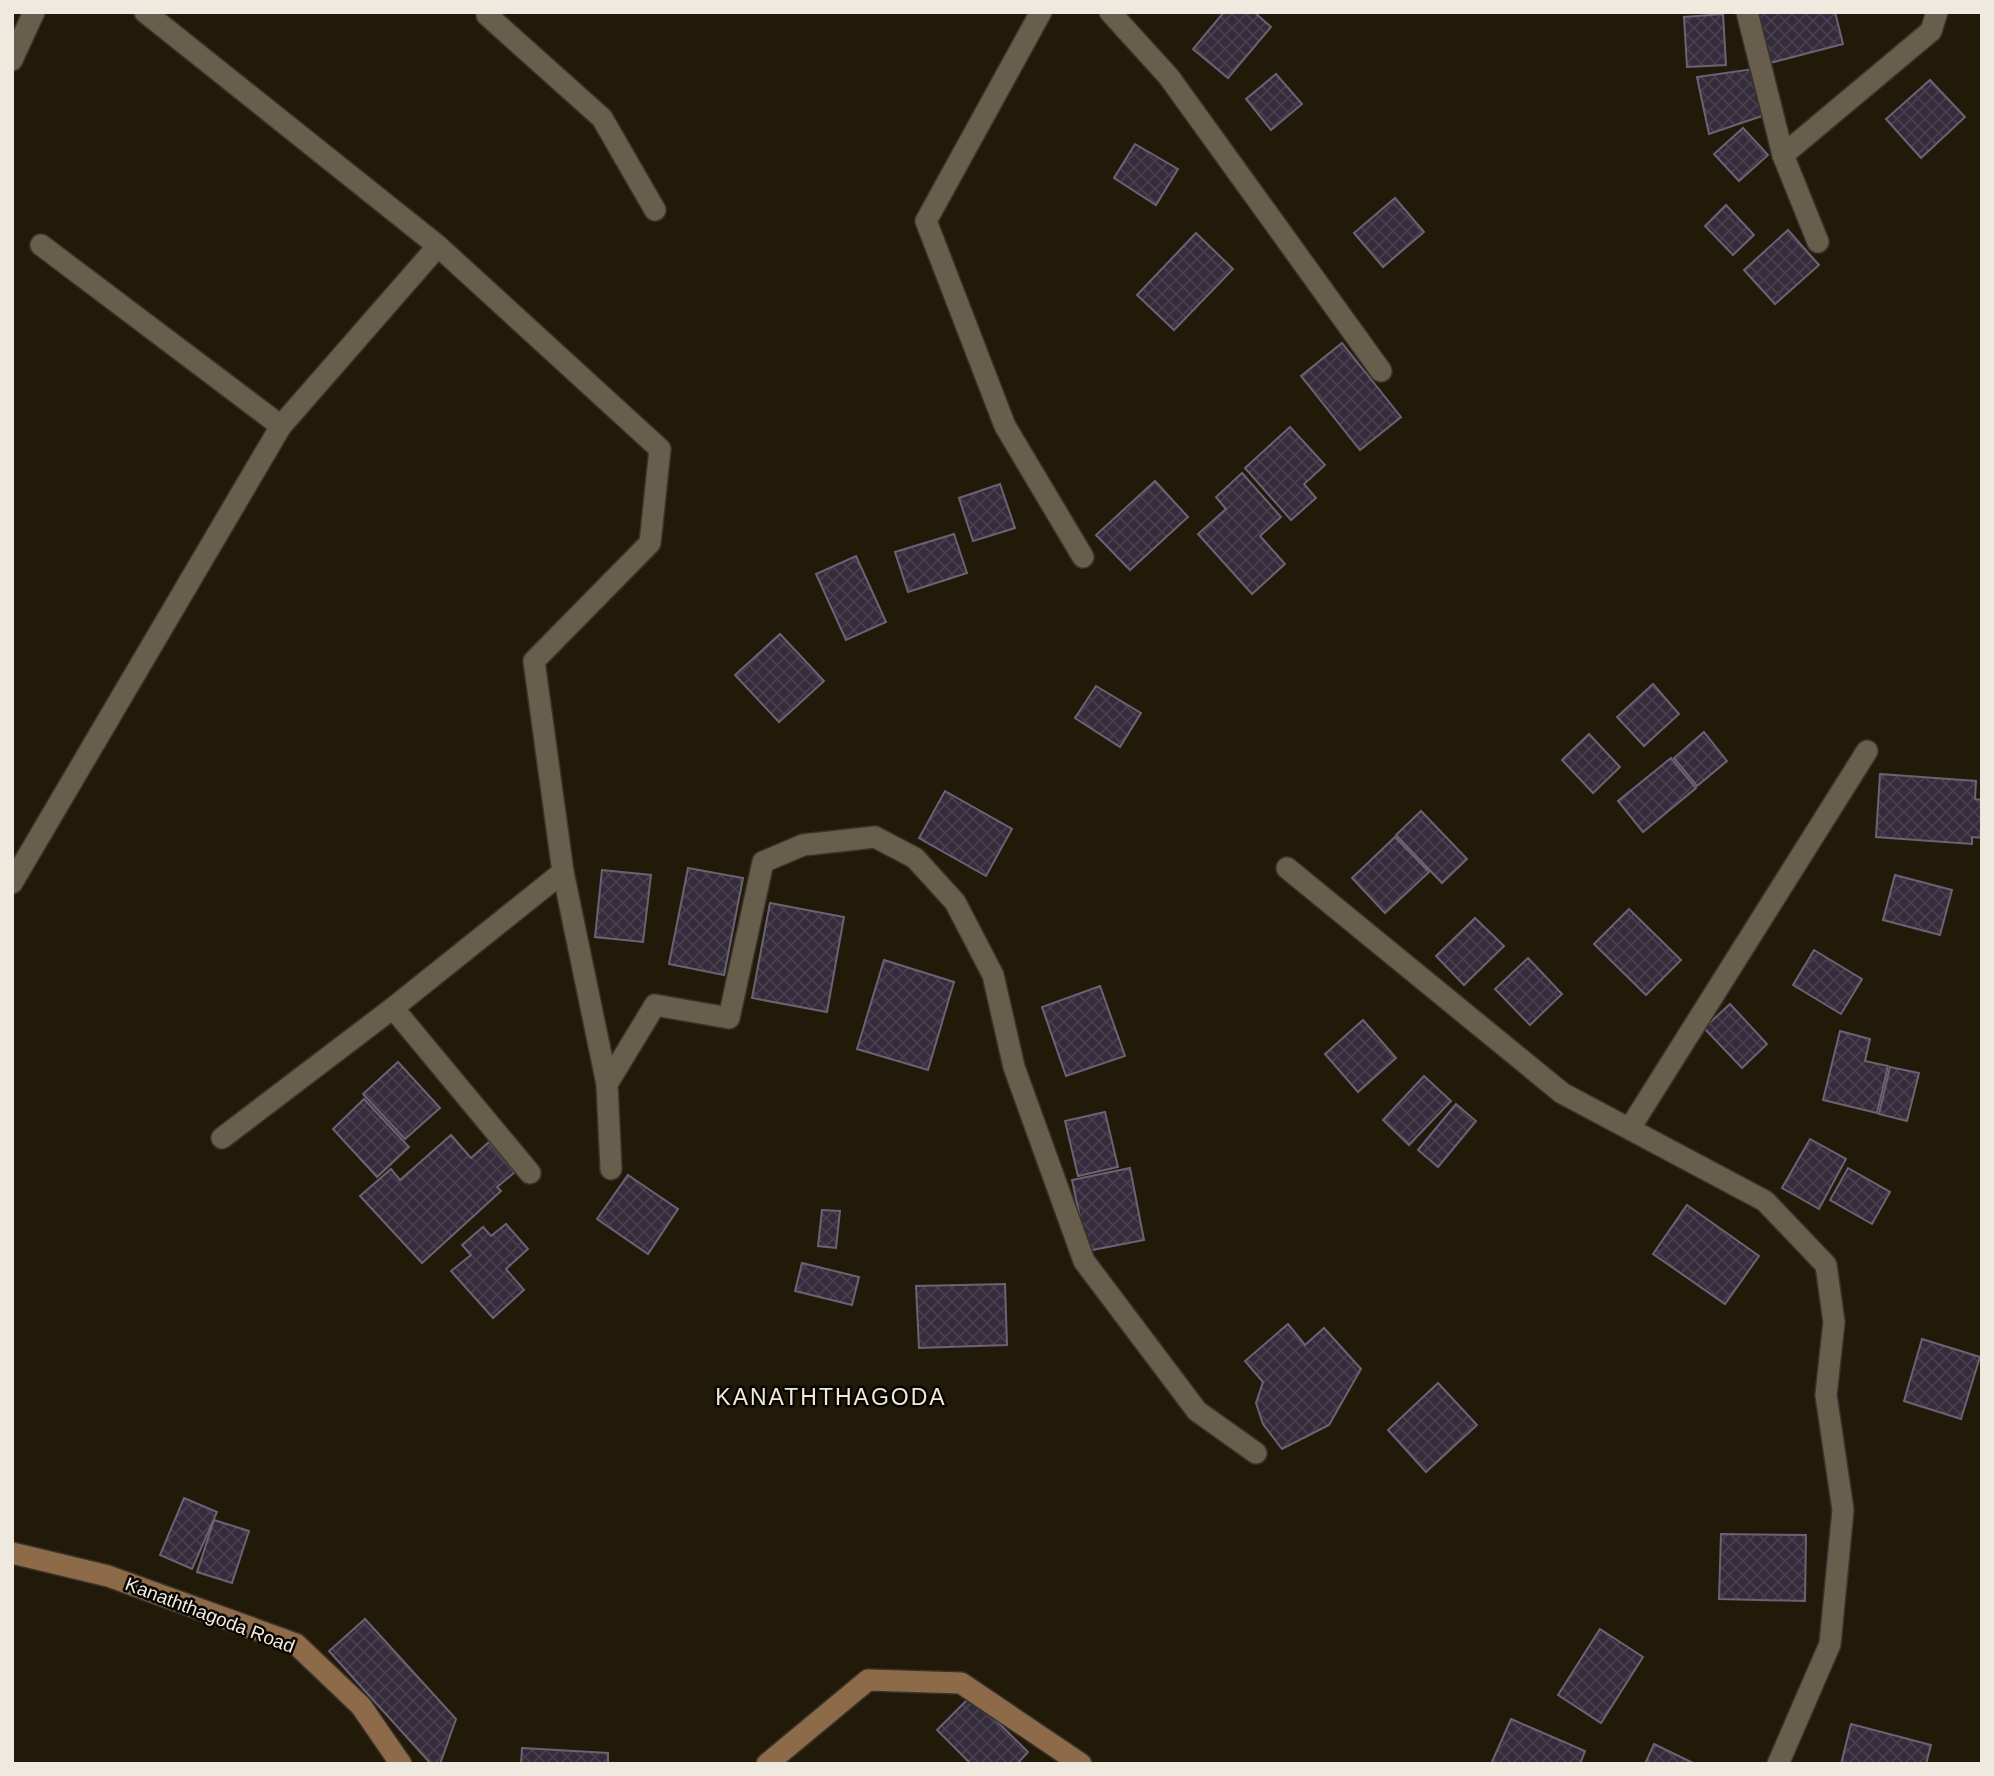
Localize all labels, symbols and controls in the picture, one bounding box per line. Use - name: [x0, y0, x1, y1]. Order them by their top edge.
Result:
- district label: KANATHTHAGODA: [715, 1384, 947, 1410]
- street label: Kanaththagoda Road: [122, 1573, 298, 1657]

